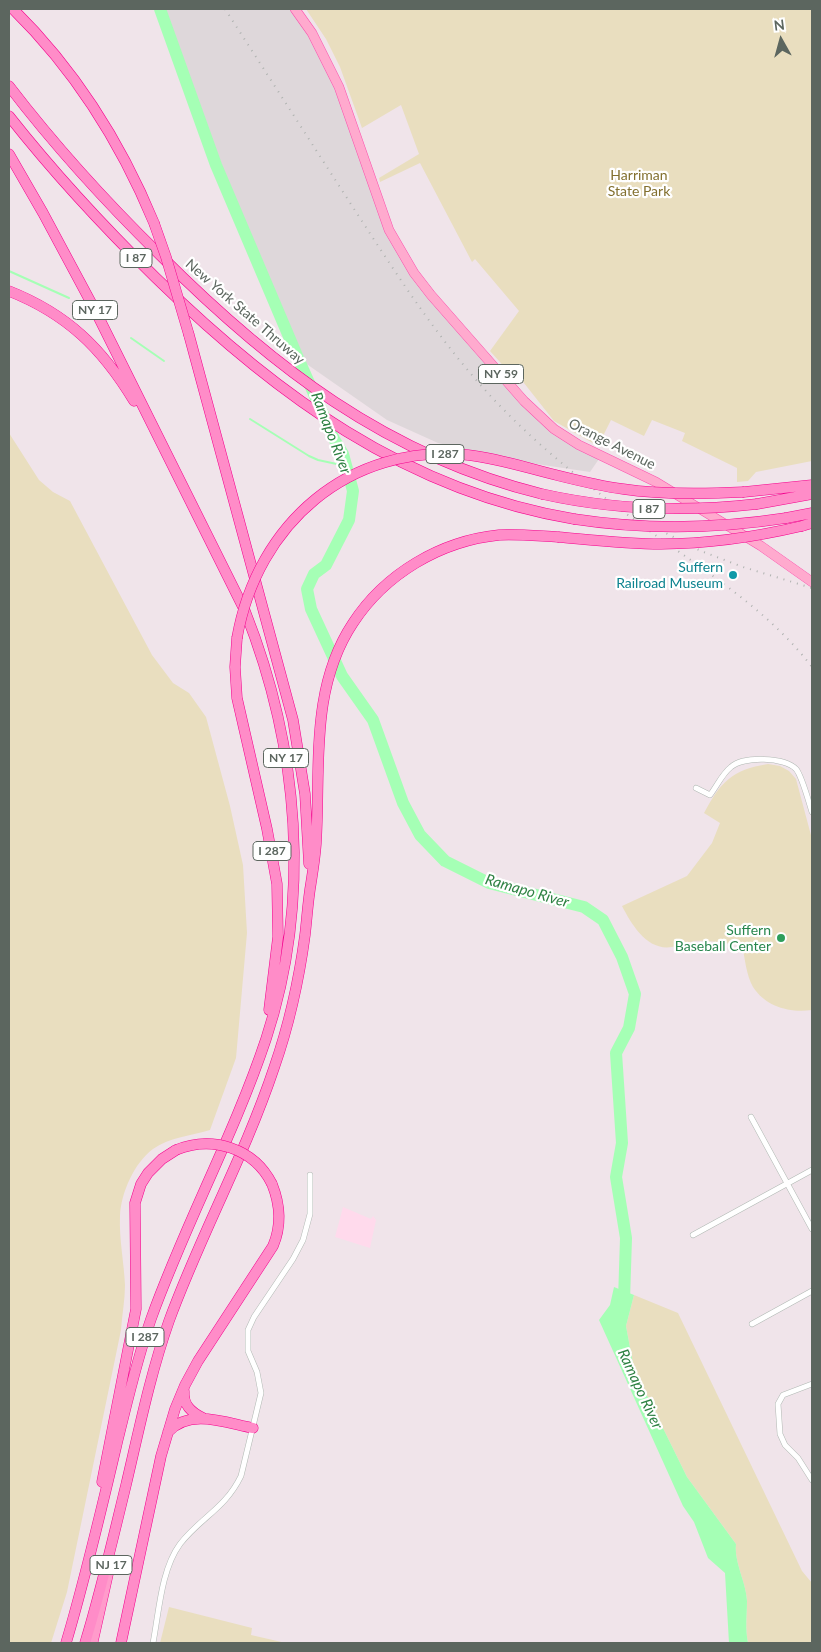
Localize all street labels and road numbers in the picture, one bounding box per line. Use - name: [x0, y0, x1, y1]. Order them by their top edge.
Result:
- road number: I 87: [120, 248, 152, 268]
- street label: New York State Thruway: [182, 256, 308, 368]
- road number: NY 17: [72, 300, 118, 320]
- road number: NY 59: [478, 364, 524, 384]
- street label: Orange Avenue: [566, 415, 658, 473]
- road number: I 287: [426, 444, 464, 464]
- road number: I 87: [633, 499, 665, 518]
- road number: NY 17: [264, 748, 308, 768]
- road number: I 287: [253, 841, 291, 860]
- road number: I 287: [126, 1328, 164, 1346]
- road number: NJ 17: [90, 1556, 132, 1574]

